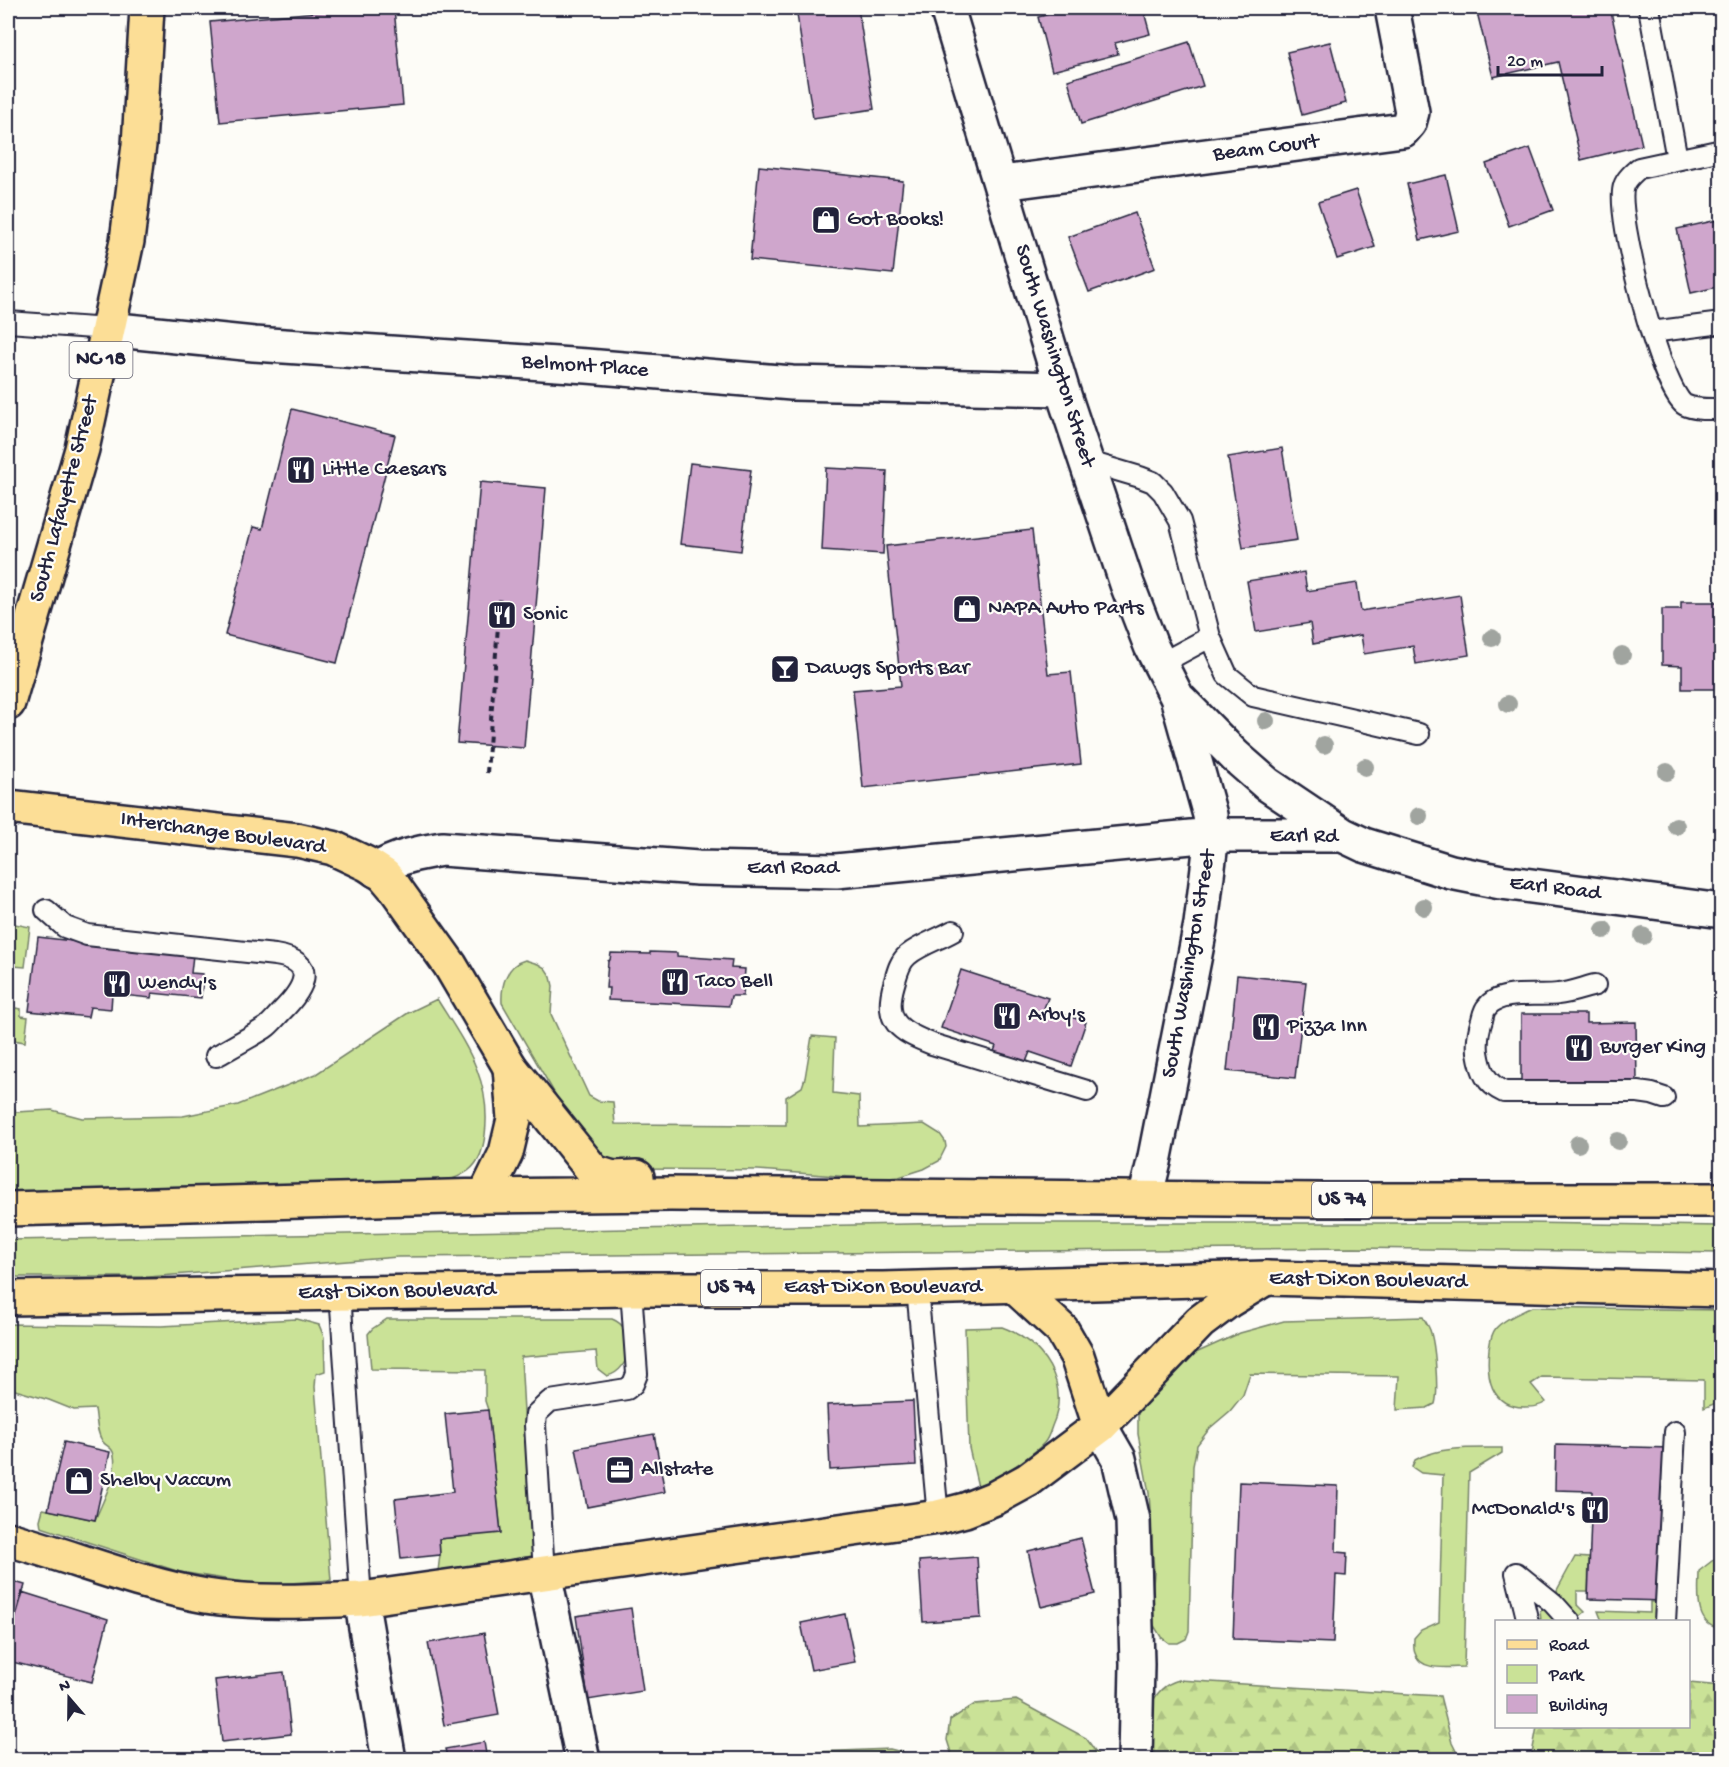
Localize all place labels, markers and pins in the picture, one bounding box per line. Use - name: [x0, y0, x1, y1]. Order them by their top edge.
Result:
- shop icon: Got Books!: [810, 204, 842, 236]
- place label: Got Books!: [847, 207, 944, 233]
- restaurant icon: Little Caesars: [285, 454, 317, 486]
- place label: Little Caesars: [322, 457, 447, 483]
- shop icon: NAPA Auto Parts: [951, 593, 983, 625]
- place label: NAPA Auto Parts: [988, 596, 1145, 622]
- restaurant icon: Sonic: [486, 599, 518, 631]
- place label: Sonic: [523, 602, 569, 628]
- bar icon: Dawgs Sports Bar: [769, 653, 801, 685]
- place label: Dawgs Sports Bar: [804, 656, 971, 682]
- restaurant icon: Taco Bell: [659, 966, 691, 998]
- restaurant icon: Wendy's: [101, 968, 133, 1000]
- place label: Taco Bell: [694, 969, 773, 995]
- place label: Wendy's: [138, 971, 217, 997]
- restaurant icon: Arby's: [991, 1000, 1023, 1032]
- place label: Arby's: [1028, 1003, 1086, 1029]
- restaurant icon: Pizza Inn: [1250, 1011, 1282, 1043]
- place label: Pizza Inn: [1286, 1014, 1367, 1040]
- restaurant icon: Burger King: [1563, 1032, 1595, 1064]
- place label: Burger King: [1599, 1035, 1706, 1061]
- office icon: Allstate: [604, 1454, 636, 1486]
- place label: Allstate: [641, 1457, 714, 1483]
- shop icon: Shelby Vaccum: [63, 1465, 95, 1497]
- place label: Shelby Vaccum: [100, 1468, 232, 1494]
- restaurant icon: McDonald's: [1579, 1494, 1611, 1526]
- place label: McDonald's: [1471, 1497, 1575, 1523]

